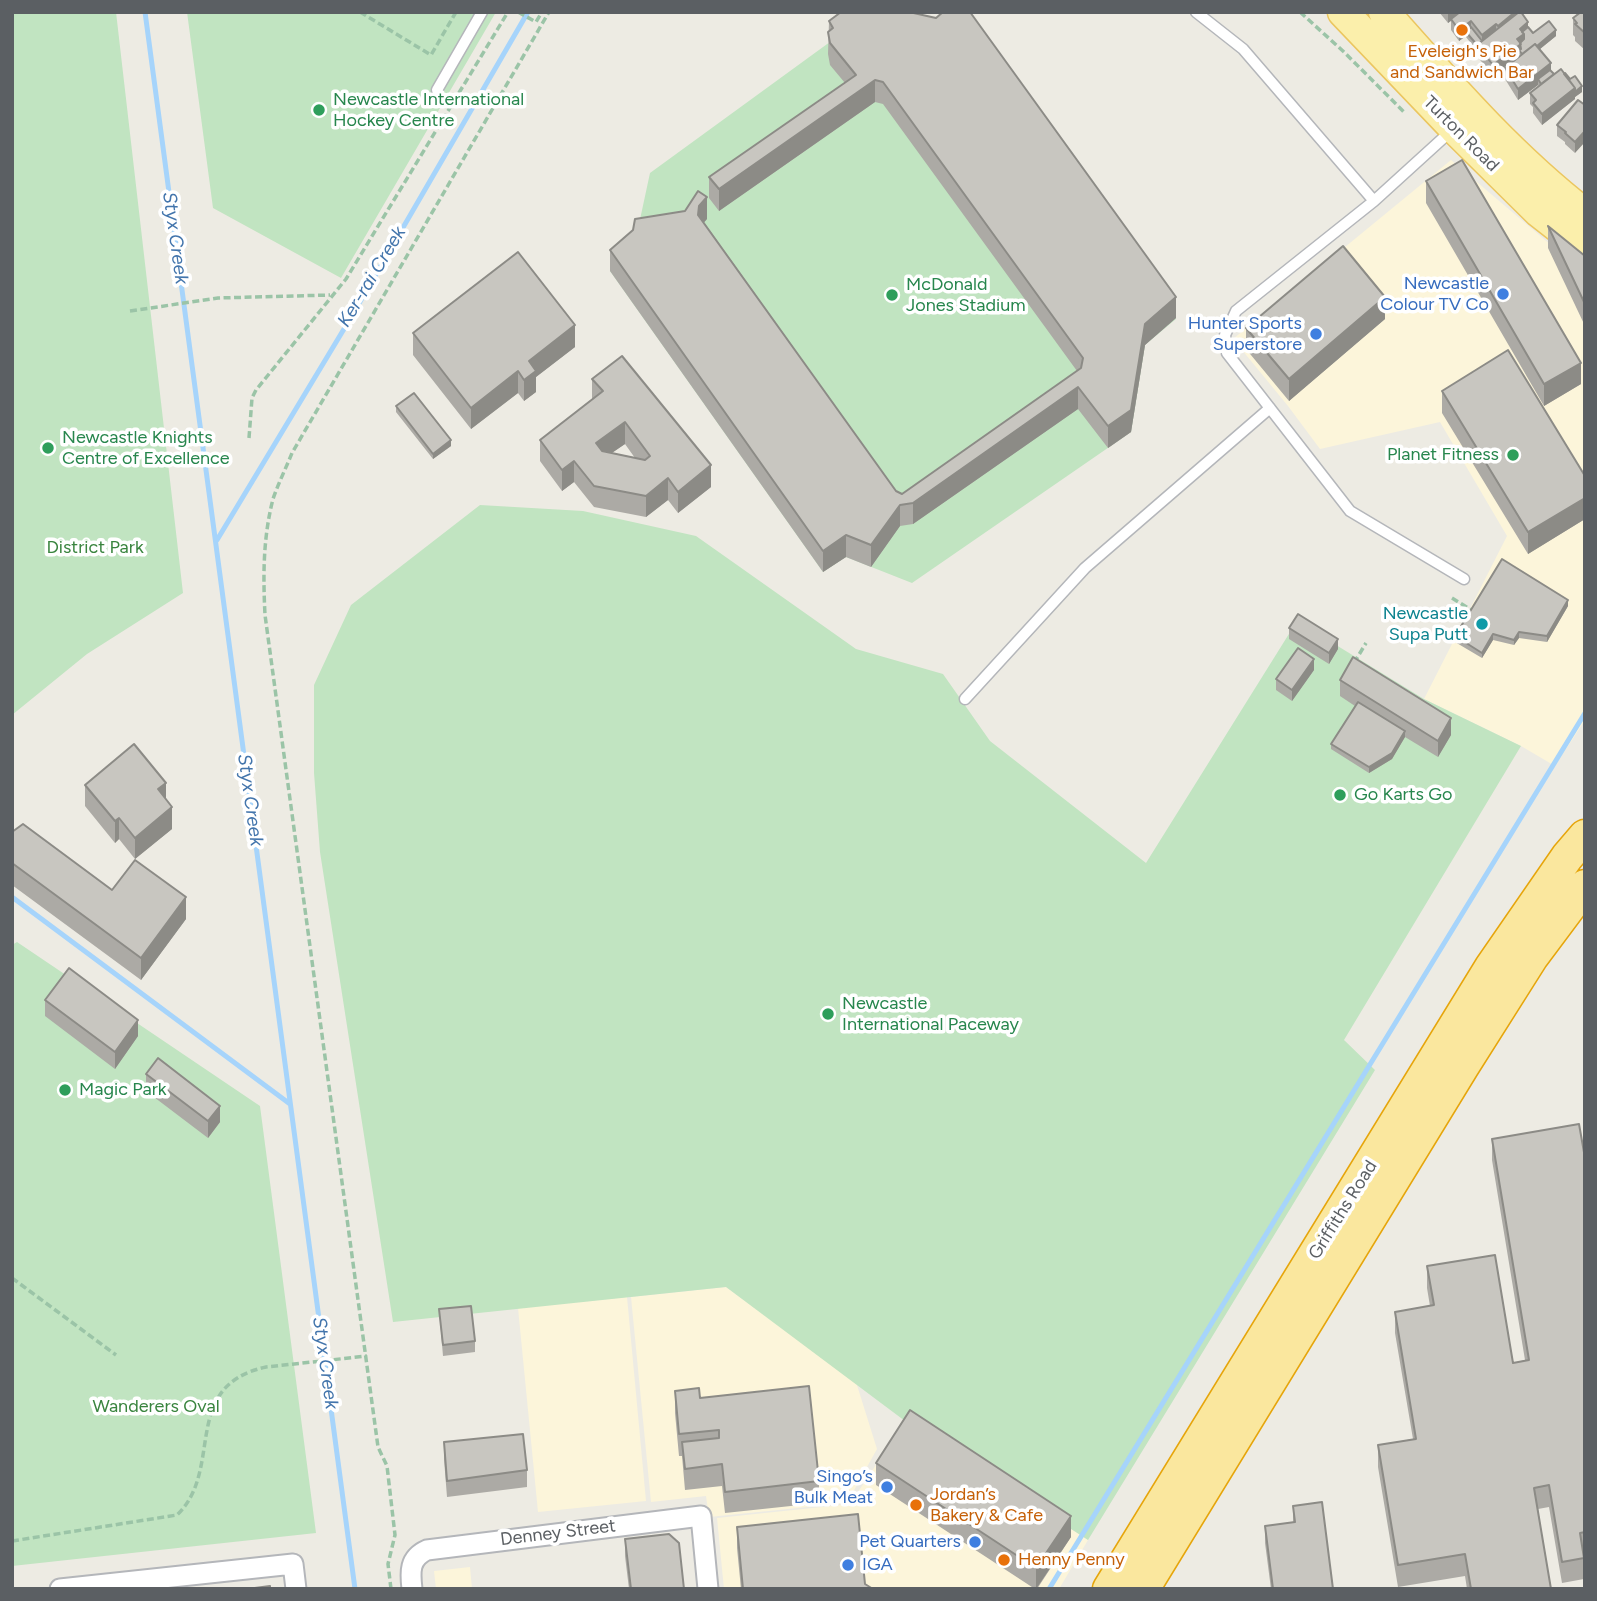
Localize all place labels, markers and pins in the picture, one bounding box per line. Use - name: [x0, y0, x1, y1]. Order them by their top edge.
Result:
- marker: Eveleigh's Pie and Sandwich Bar: [1454, 22, 1470, 38]
- place label: Eveleigh's Pie and Sandwich Bar: [1390, 41, 1534, 84]
- place label: Newcastle International Hockey Centre: [333, 89, 524, 132]
- marker: Newcastle International Hockey Centre: [311, 102, 327, 118]
- place label: Newcastle Colour TV Co: [1380, 273, 1489, 316]
- place label: McDonald Jones Stadium: [906, 274, 1025, 316]
- marker: Newcastle Colour TV Co: [1495, 286, 1511, 302]
- marker: McDonald Jones Stadium: [884, 287, 900, 303]
- place label: Hunter Sports Superstore: [1188, 313, 1302, 356]
- marker: Hunter Sports Superstore: [1308, 326, 1324, 342]
- place label: Newcastle Knights Centre of Excellence: [62, 427, 230, 470]
- marker: Newcastle Knights Centre of Excellence: [40, 440, 56, 456]
- place label: Planet Fitness: [1387, 444, 1499, 466]
- marker: Planet Fitness: [1505, 447, 1521, 463]
- place label: Newcastle Supa Putt: [1383, 603, 1468, 646]
- marker: Newcastle Supa Putt: [1474, 616, 1490, 632]
- place label: Go Karts Go: [1354, 784, 1452, 806]
- marker: Go Karts Go: [1332, 787, 1348, 803]
- place label: Newcastle International Paceway: [842, 993, 1019, 1036]
- marker: Newcastle International Paceway: [820, 1006, 836, 1022]
- place label: Magic Park: [79, 1079, 167, 1101]
- marker: Magic Park: [57, 1082, 73, 1098]
- place label: Singo’s Bulk Meat: [794, 1466, 873, 1508]
- marker: Singo’s Bulk Meat: [879, 1479, 895, 1495]
- place label: Jordan’s Bakery & Cafe: [930, 1484, 1043, 1526]
- marker: Jordan’s Bakery & Cafe: [908, 1497, 924, 1513]
- place label: Pet Quarters: [859, 1531, 961, 1553]
- marker: Pet Quarters: [967, 1534, 983, 1550]
- place label: Henny Penny: [1018, 1549, 1125, 1571]
- marker: Henny Penny: [996, 1552, 1012, 1568]
- place label: IGA: [862, 1554, 893, 1576]
- marker: IGA: [840, 1557, 856, 1573]

